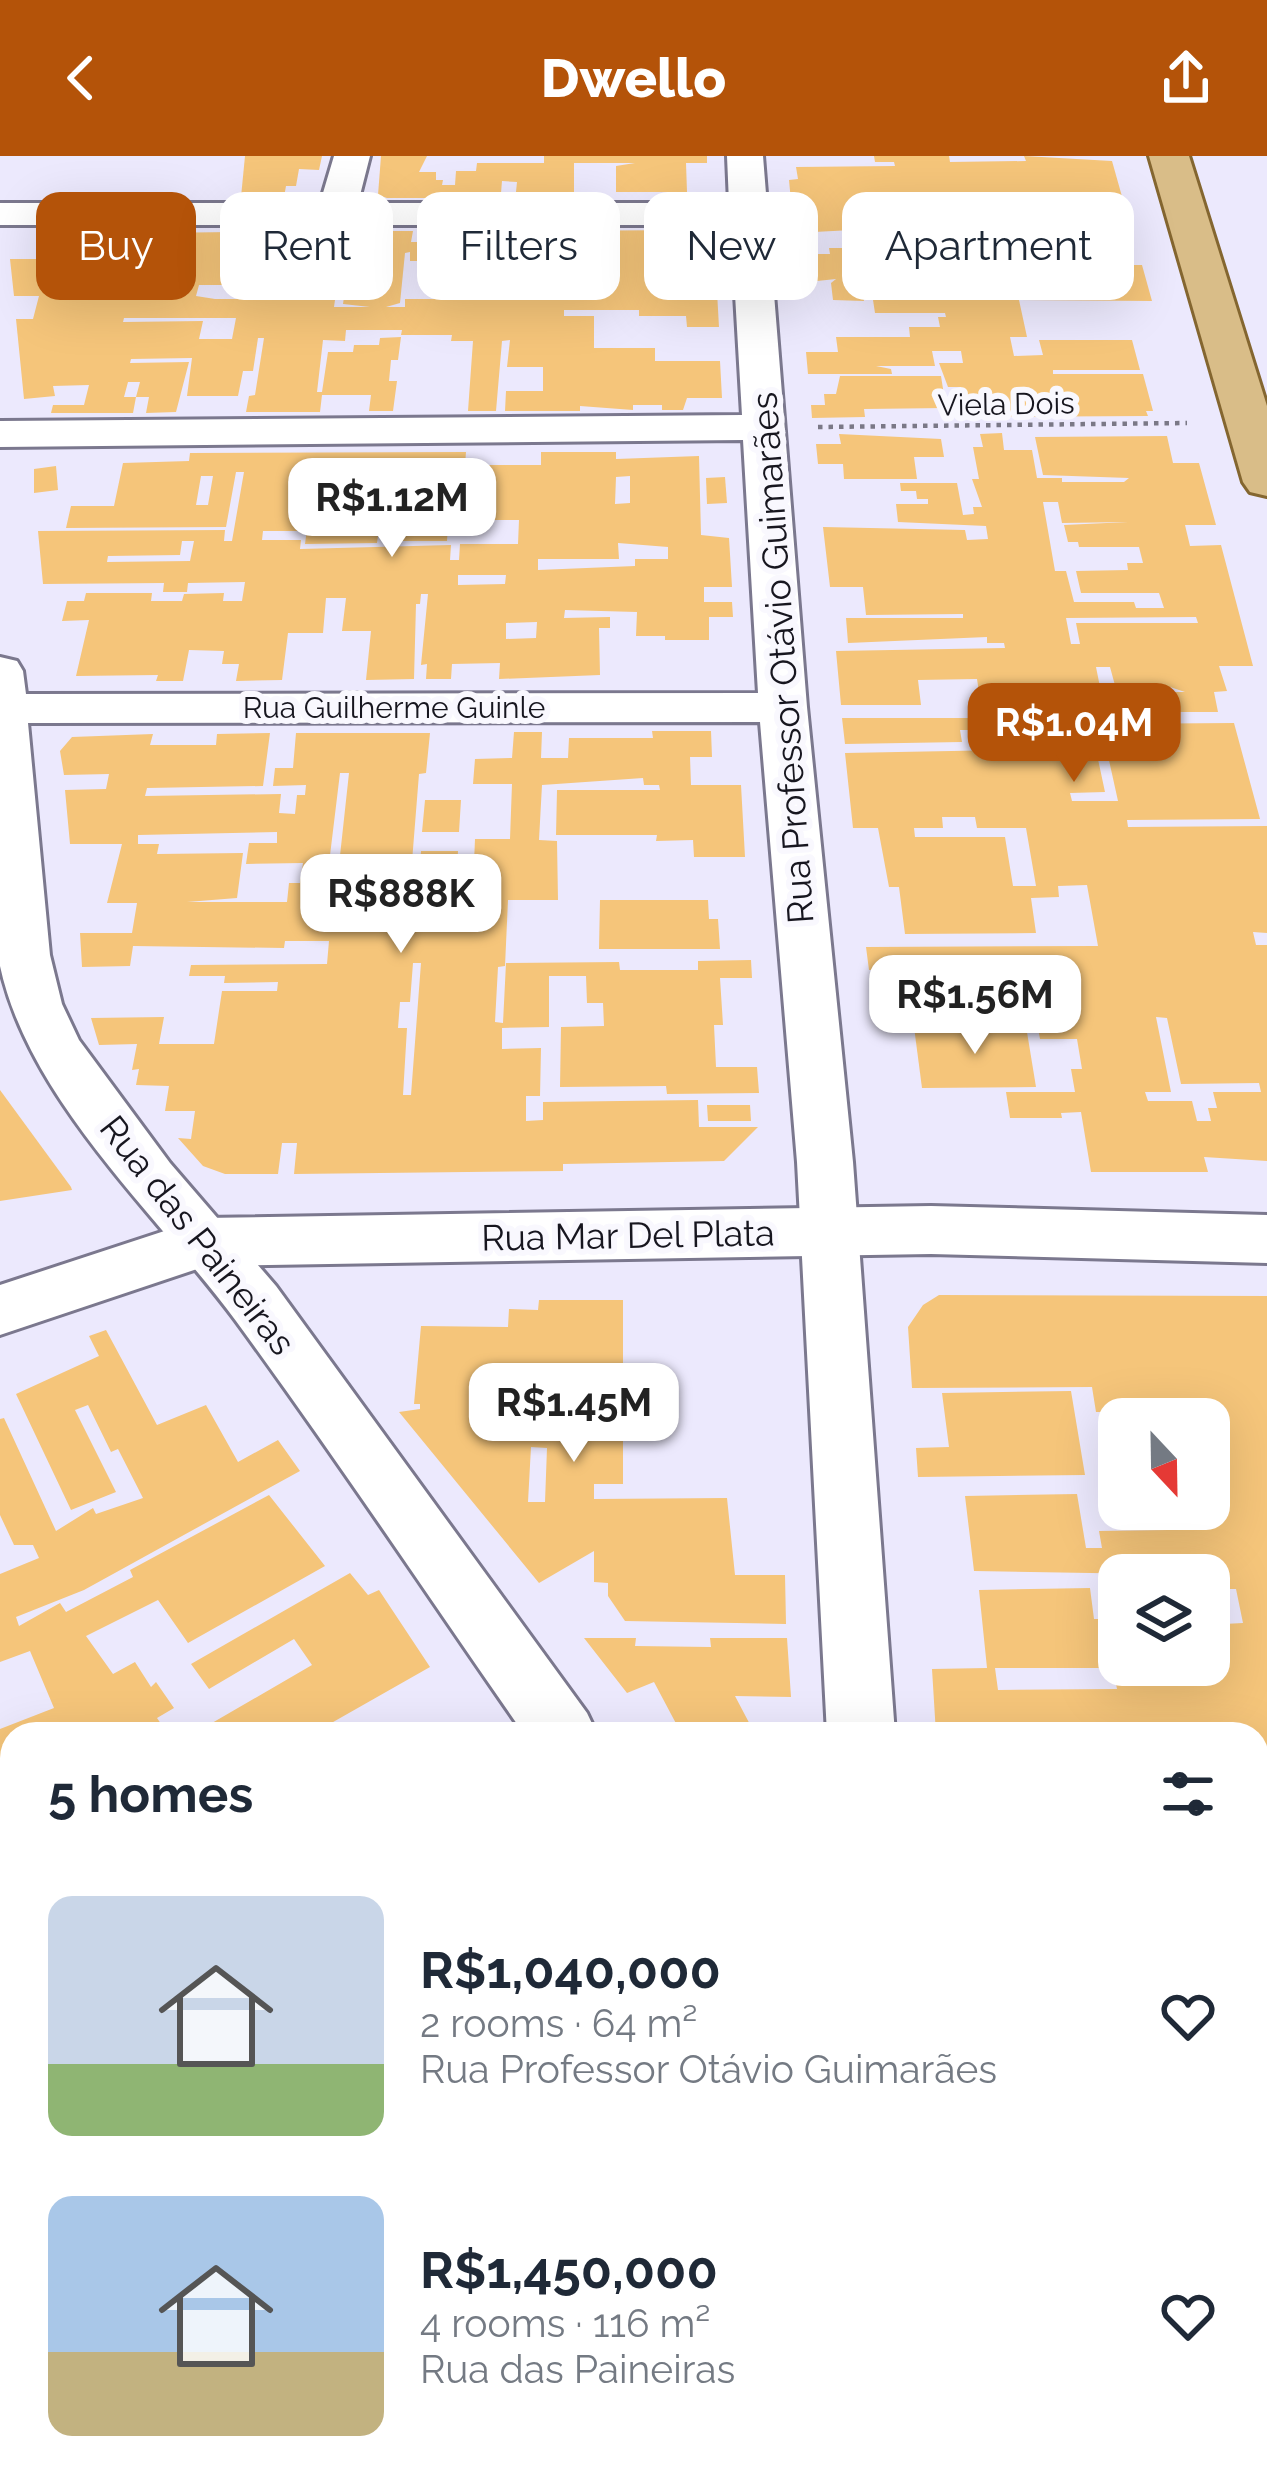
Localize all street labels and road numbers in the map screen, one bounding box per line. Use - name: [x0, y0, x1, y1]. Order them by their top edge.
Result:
- street label: Viela Dois: [937, 385, 1075, 423]
- street label: Rua Professor Otávio Guimarães: [742, 391, 822, 925]
- street label: Rua Guilherme Guinle: [243, 690, 545, 725]
- street label: Rua das Paineiras: [92, 1107, 304, 1363]
- street label: Rua Mar Del Plata: [481, 1211, 775, 1259]

